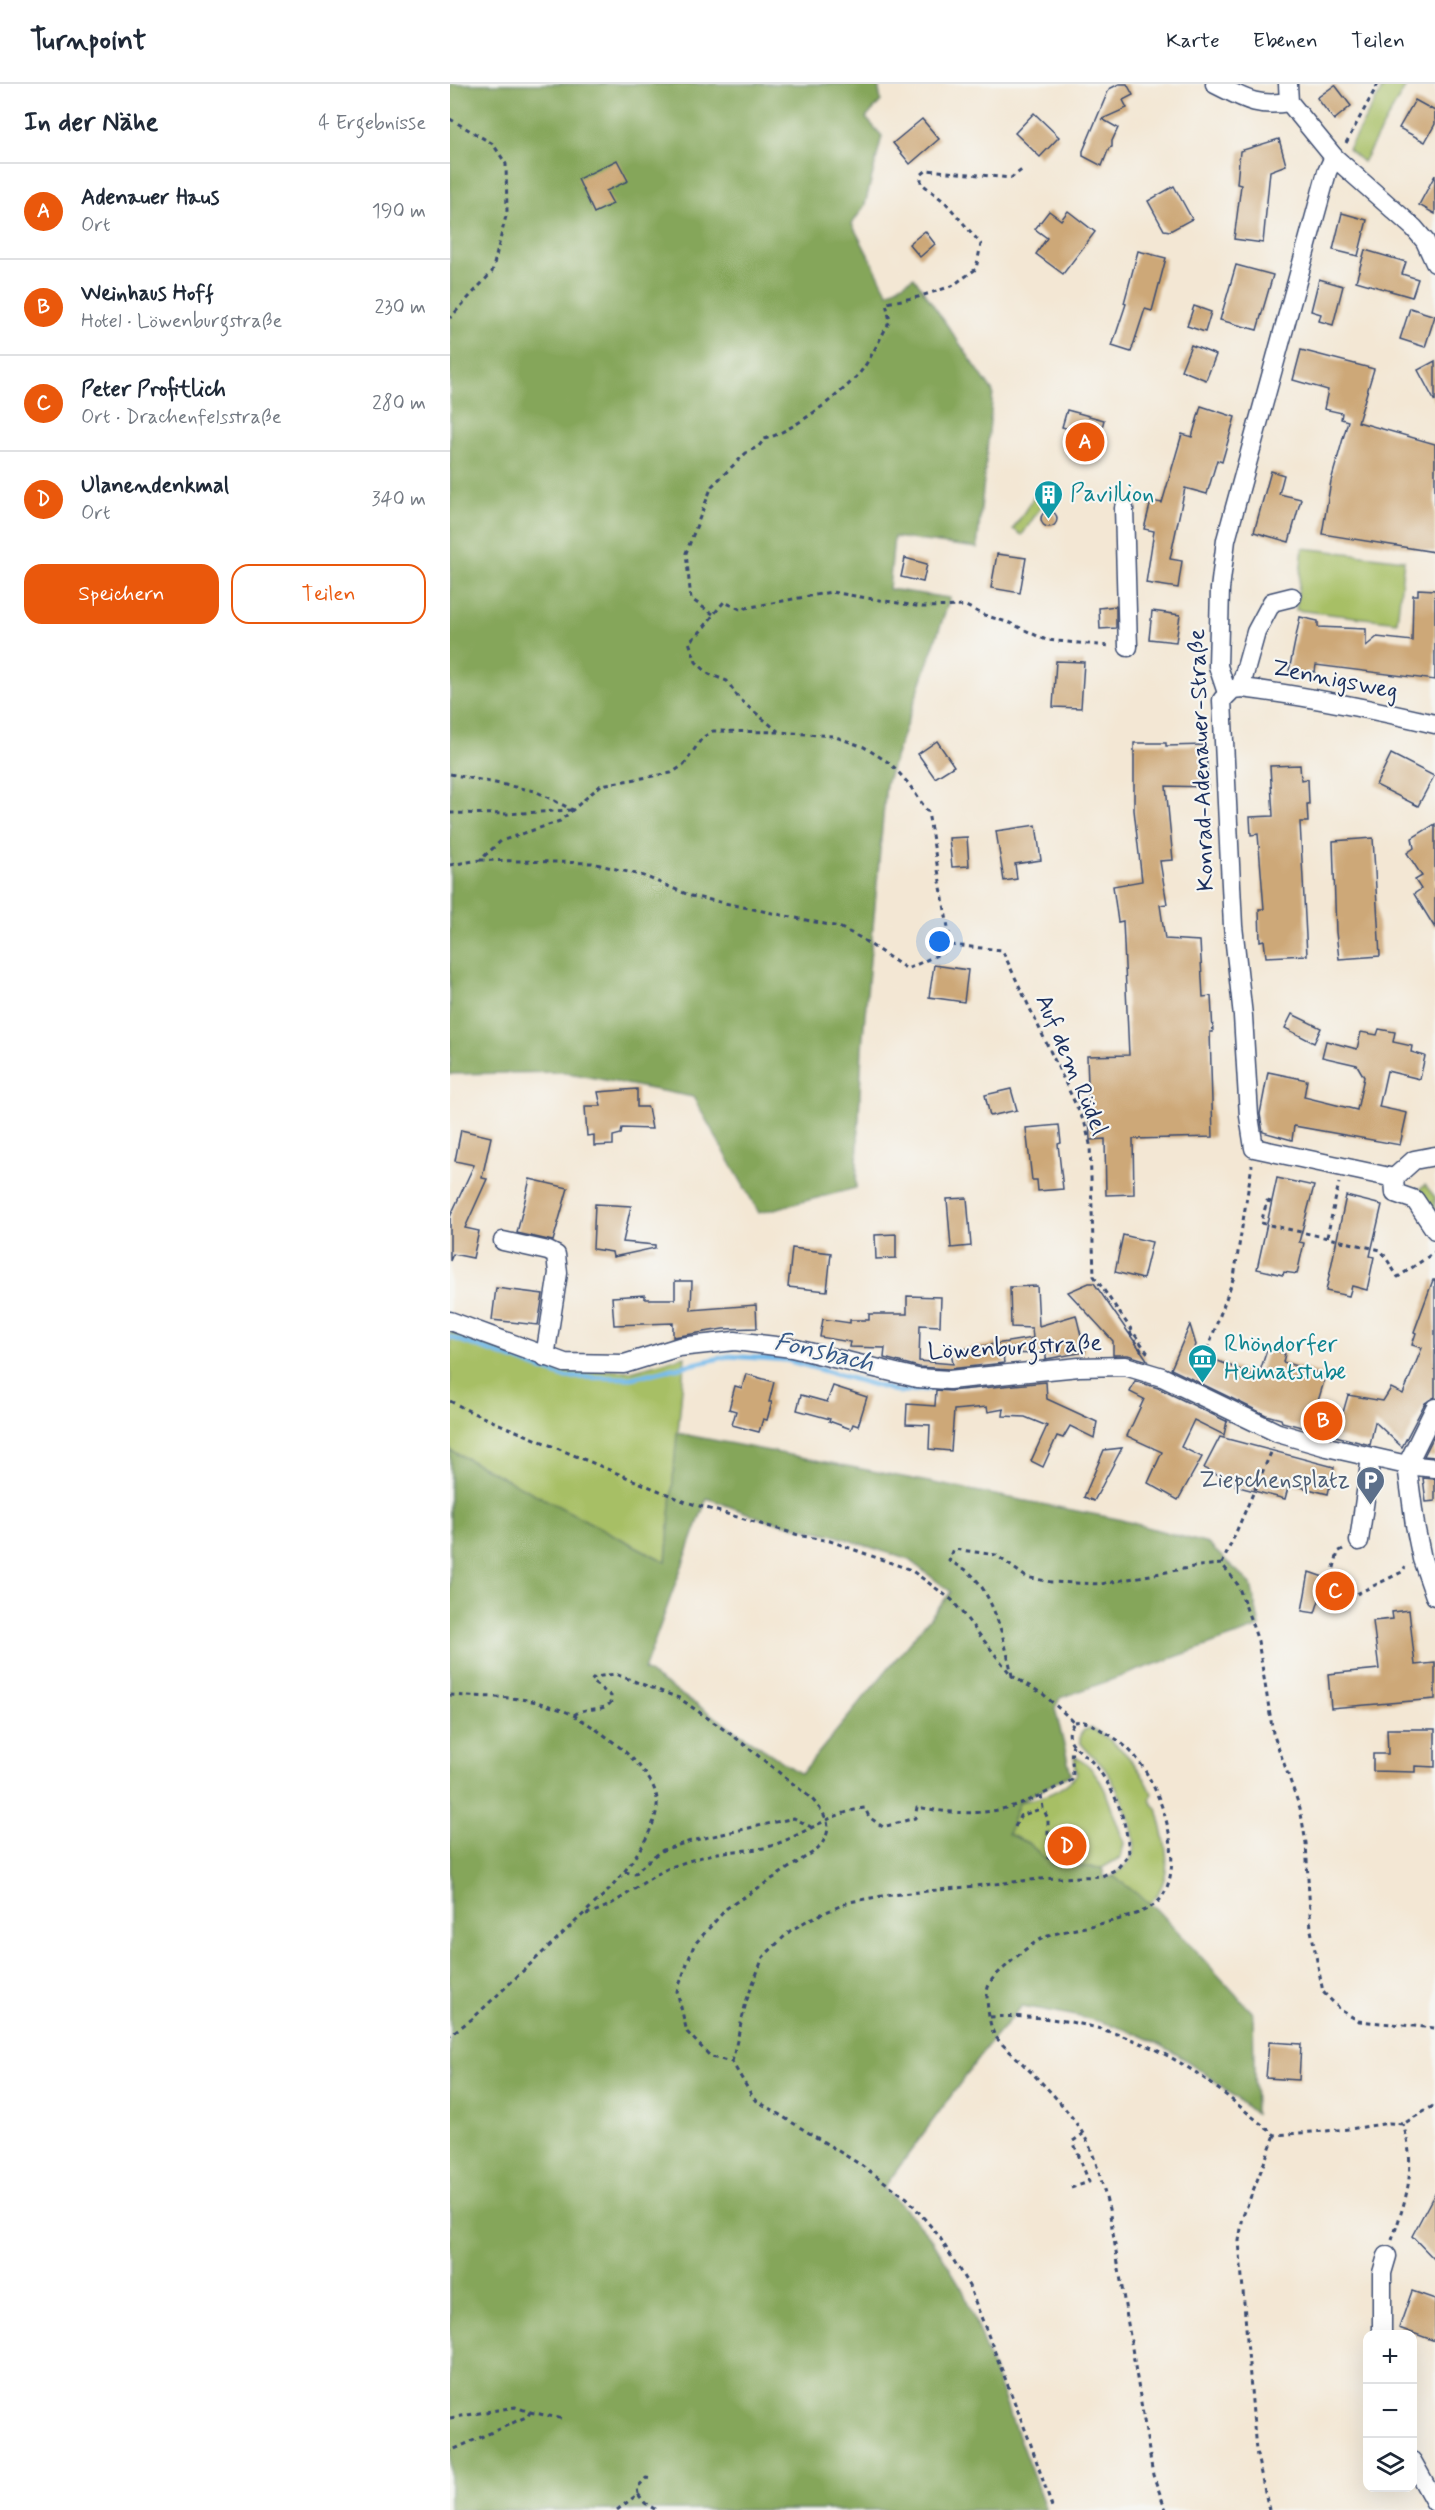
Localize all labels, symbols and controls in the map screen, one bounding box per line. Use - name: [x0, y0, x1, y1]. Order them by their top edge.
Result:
- text: Turnpoint: [30, 23, 146, 60]
- text: Karte: [1166, 27, 1220, 55]
- text: Ebenen: [1253, 27, 1318, 55]
- text: Teilen: [1351, 27, 1405, 55]
- text: In der Nähe: [24, 106, 158, 140]
- text: 4 Ergebnisse: [318, 110, 426, 137]
- text: Adenauer Haus: [81, 184, 220, 212]
- text: A: [37, 198, 50, 225]
- text: 190 m: [372, 198, 426, 225]
- text: Ort: [81, 212, 110, 239]
- text: Weinhaus Hoff: [81, 280, 214, 308]
- text: B: [37, 294, 50, 321]
- text: 230 m: [374, 294, 426, 321]
- text: Hotel · Löwenburgstraße: [81, 308, 282, 335]
- text: Peter Profitlich: [81, 376, 226, 404]
- text: C: [36, 390, 51, 417]
- text: 280 m: [372, 390, 426, 417]
- text: Ort · Drachenfelsstraße: [81, 404, 282, 431]
- pin: A: [1066, 420, 1104, 464]
- text: Ulanendenkmal: [81, 472, 229, 500]
- building icon: Pavillion: [1033, 478, 1065, 520]
- place label: Pavillion: [1070, 479, 1154, 510]
- text: D: [37, 486, 50, 513]
- text: 340 m: [371, 486, 426, 513]
- text: Ort: [81, 500, 110, 527]
- button: Speichern: [24, 564, 219, 624]
- button: Teilen: [231, 564, 426, 624]
- street label: Konrad-Adenauer-Straße: [1182, 628, 1222, 892]
- street label: Zennigsweg: [1269, 653, 1401, 707]
- your location: [925, 927, 954, 956]
- street label: Auf dem Rüdel: [1027, 990, 1115, 1140]
- water label: Fonsbach: [771, 1325, 877, 1381]
- street label: Löwenburgstraße: [927, 1328, 1103, 1371]
- place label: Rhöndorfer Heimatstube: [1224, 1329, 1346, 1388]
- museum icon: Rhöndorfer Heimatstube: [1187, 1342, 1219, 1384]
- pin: B: [1304, 1398, 1342, 1444]
- parking icon: Ziepchensplatz: [1355, 1464, 1387, 1506]
- place label: Ziepchensplatz: [1199, 1465, 1350, 1496]
- pin: C: [1316, 1568, 1354, 1614]
- pin: D: [1048, 1824, 1086, 1868]
- map controls: [1363, 2330, 1417, 2492]
- button: +: [1363, 2330, 1417, 2384]
- button: −: [1363, 2384, 1417, 2438]
- button: layers: [1363, 2438, 1417, 2492]

